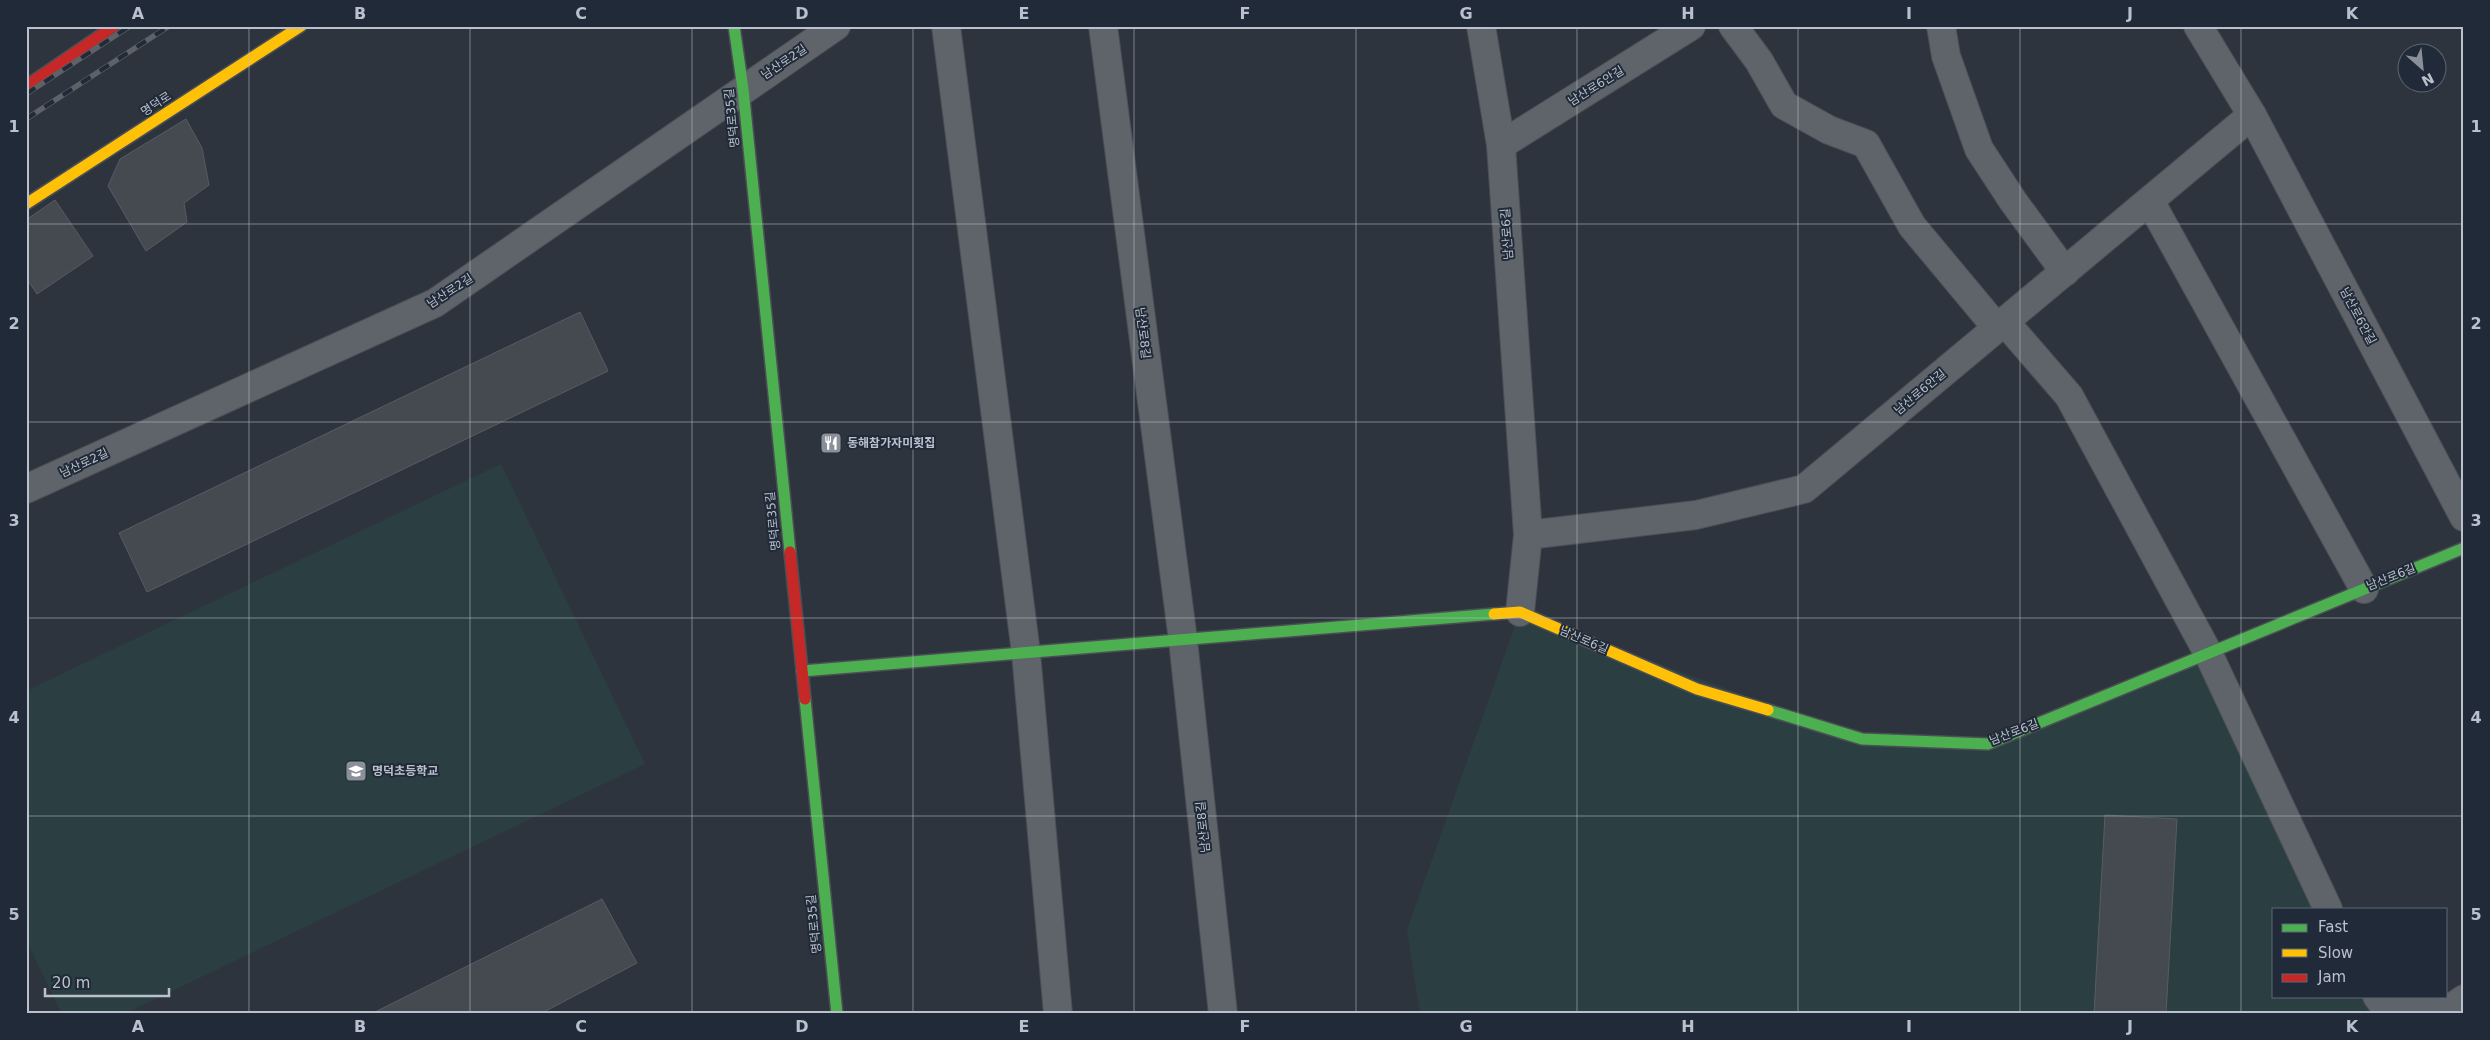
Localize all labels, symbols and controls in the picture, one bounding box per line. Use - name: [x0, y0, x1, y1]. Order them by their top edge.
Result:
- text: A: [132, 4, 145, 23]
- text: B: [354, 4, 366, 23]
- text: C: [575, 4, 587, 23]
- text: D: [795, 4, 809, 23]
- text: E: [1019, 4, 1029, 23]
- text: F: [1240, 4, 1250, 23]
- text: G: [1459, 4, 1473, 23]
- text: H: [1681, 4, 1695, 23]
- text: I: [1906, 4, 1912, 23]
- text: J: [2126, 4, 2133, 23]
- text: K: [2346, 4, 2359, 23]
- street label: 남산로2길: [759, 42, 809, 82]
- north arrow: [2398, 42, 2448, 92]
- street label: 남산로6안길: [1566, 63, 1626, 109]
- text: N: [2419, 70, 2437, 89]
- street label: 명덕로35길: [722, 88, 742, 148]
- street label: 명덕로: [138, 89, 174, 119]
- text: 1: [8, 117, 20, 136]
- text: 1: [2470, 117, 2482, 136]
- street label: 남산로6길: [1498, 208, 1516, 260]
- street label: 남산로2길: [424, 271, 476, 311]
- street label: 남산로6안길: [2337, 285, 2379, 347]
- street label: 남산로8길: [1133, 306, 1153, 360]
- text: 2: [8, 314, 20, 333]
- text: 2: [2470, 314, 2482, 333]
- street label: 남산로6안길: [1891, 366, 1949, 418]
- restaurant icon: 동해참가자미횟집: [819, 431, 843, 455]
- place label: 동해참가자미횟집: [847, 436, 935, 450]
- street label: 남산로2길: [58, 446, 110, 480]
- street label: 명덕로35길: [763, 491, 783, 551]
- text: 3: [8, 511, 20, 530]
- text: 3: [2470, 511, 2482, 530]
- street label: 남산로6길: [2364, 561, 2418, 593]
- street label: 남산로6길: [1557, 623, 1611, 657]
- text: 4: [8, 708, 20, 727]
- text: 4: [2470, 708, 2482, 727]
- street label: 남산로6길: [1987, 716, 2041, 748]
- school or university icon: 명덕초등학교: [344, 759, 368, 783]
- place label: 명덕초등학교: [372, 764, 438, 778]
- street label: 남산로8길: [1193, 801, 1213, 853]
- street label: 명덕로35길: [804, 894, 824, 954]
- text: 5: [8, 905, 20, 924]
- text: 5: [2470, 905, 2482, 924]
- legend: [2272, 908, 2448, 998]
- text: Fast: [2318, 918, 2348, 936]
- text: Slow: [2318, 944, 2353, 962]
- scale bar: [45, 965, 169, 997]
- text: Jam: [2317, 968, 2346, 986]
- text: 20 m: [52, 974, 90, 992]
- text: A: [132, 1017, 145, 1036]
- text: B: [354, 1017, 366, 1036]
- text: C: [575, 1017, 587, 1036]
- text: D: [795, 1017, 809, 1036]
- text: E: [1019, 1017, 1029, 1036]
- text: F: [1240, 1017, 1250, 1036]
- text: G: [1459, 1017, 1473, 1036]
- text: H: [1681, 1017, 1695, 1036]
- text: I: [1906, 1017, 1912, 1036]
- text: J: [2126, 1017, 2133, 1036]
- text: K: [2346, 1017, 2359, 1036]

